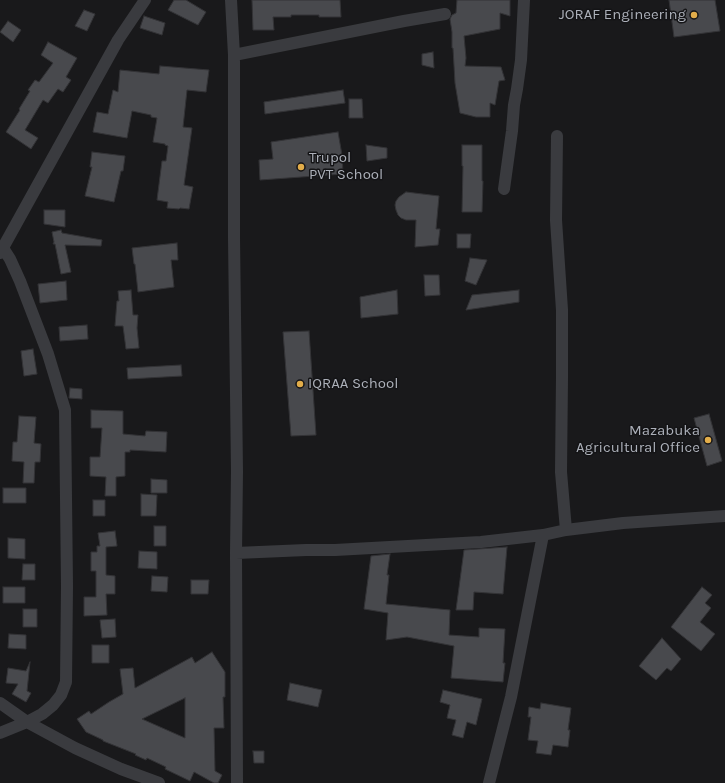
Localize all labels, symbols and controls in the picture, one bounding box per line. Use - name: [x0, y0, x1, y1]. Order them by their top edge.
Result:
- place label: JORAF Engineering: [559, 6, 686, 24]
- marker: JORAF Engineering: [689, 10, 699, 20]
- place label: Trupol PVT School: [309, 149, 383, 184]
- marker: Trupol PVT School: [296, 162, 306, 172]
- place label: IQRAA School: [308, 375, 398, 393]
- marker: IQRAA School: [295, 379, 305, 389]
- place label: Mazabuka Agricultural Office: [576, 422, 700, 457]
- marker: Mazabuka Agricultural Office: [703, 435, 713, 445]

